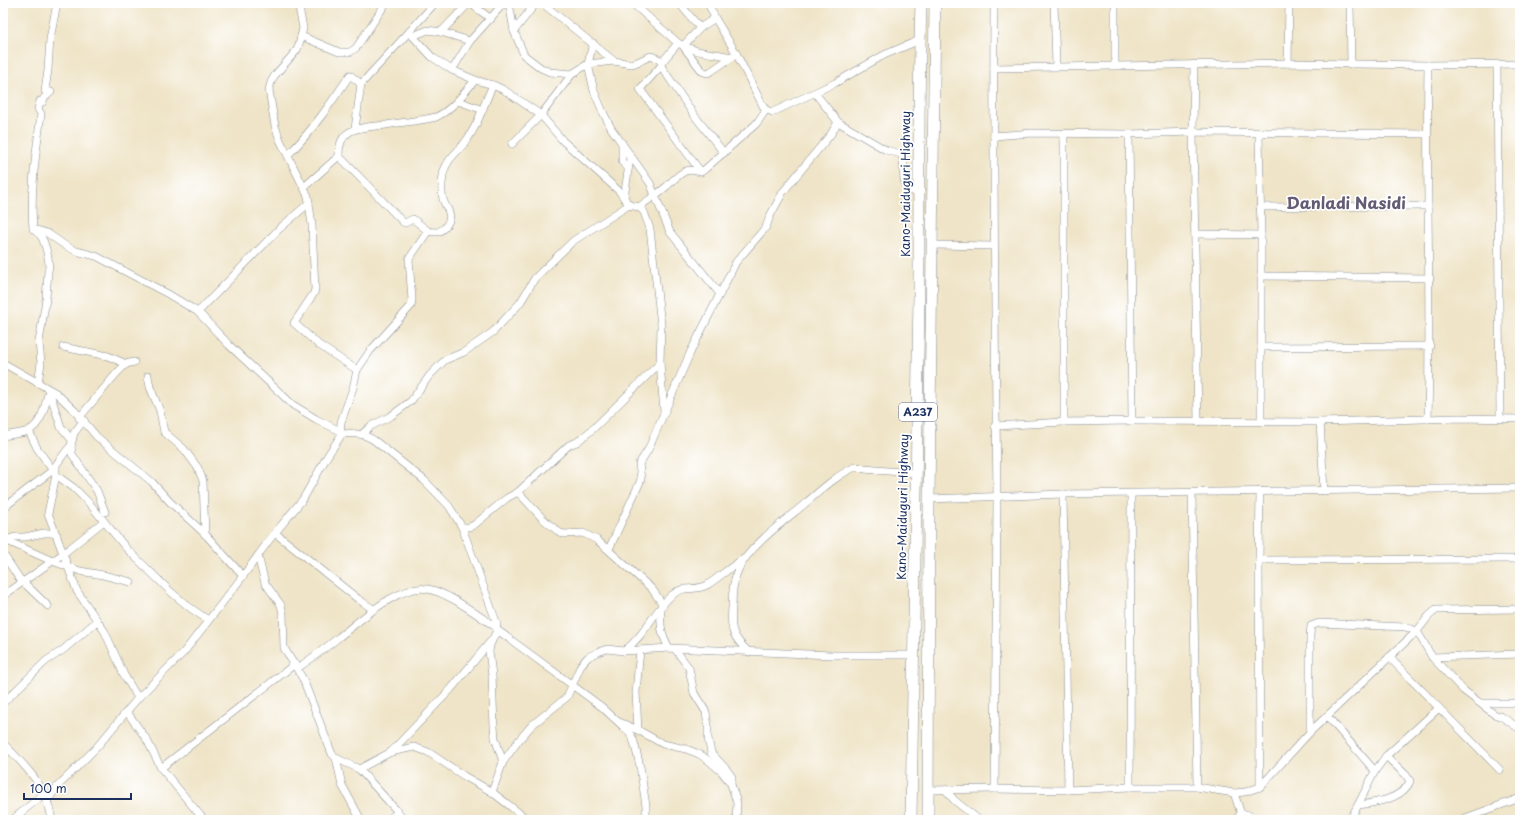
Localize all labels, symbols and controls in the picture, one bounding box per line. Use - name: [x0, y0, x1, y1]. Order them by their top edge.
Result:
- street label: Kano-Maiduguri Highway: [896, 111, 914, 257]
- district label: Danladi Nasidi: [1286, 190, 1406, 214]
- road number: A237: [899, 403, 937, 421]
- street label: Kano-Maiduguri Highway: [892, 434, 912, 580]
- scale bar: [24, 775, 131, 801]
- text: 100 m: [30, 779, 67, 797]

